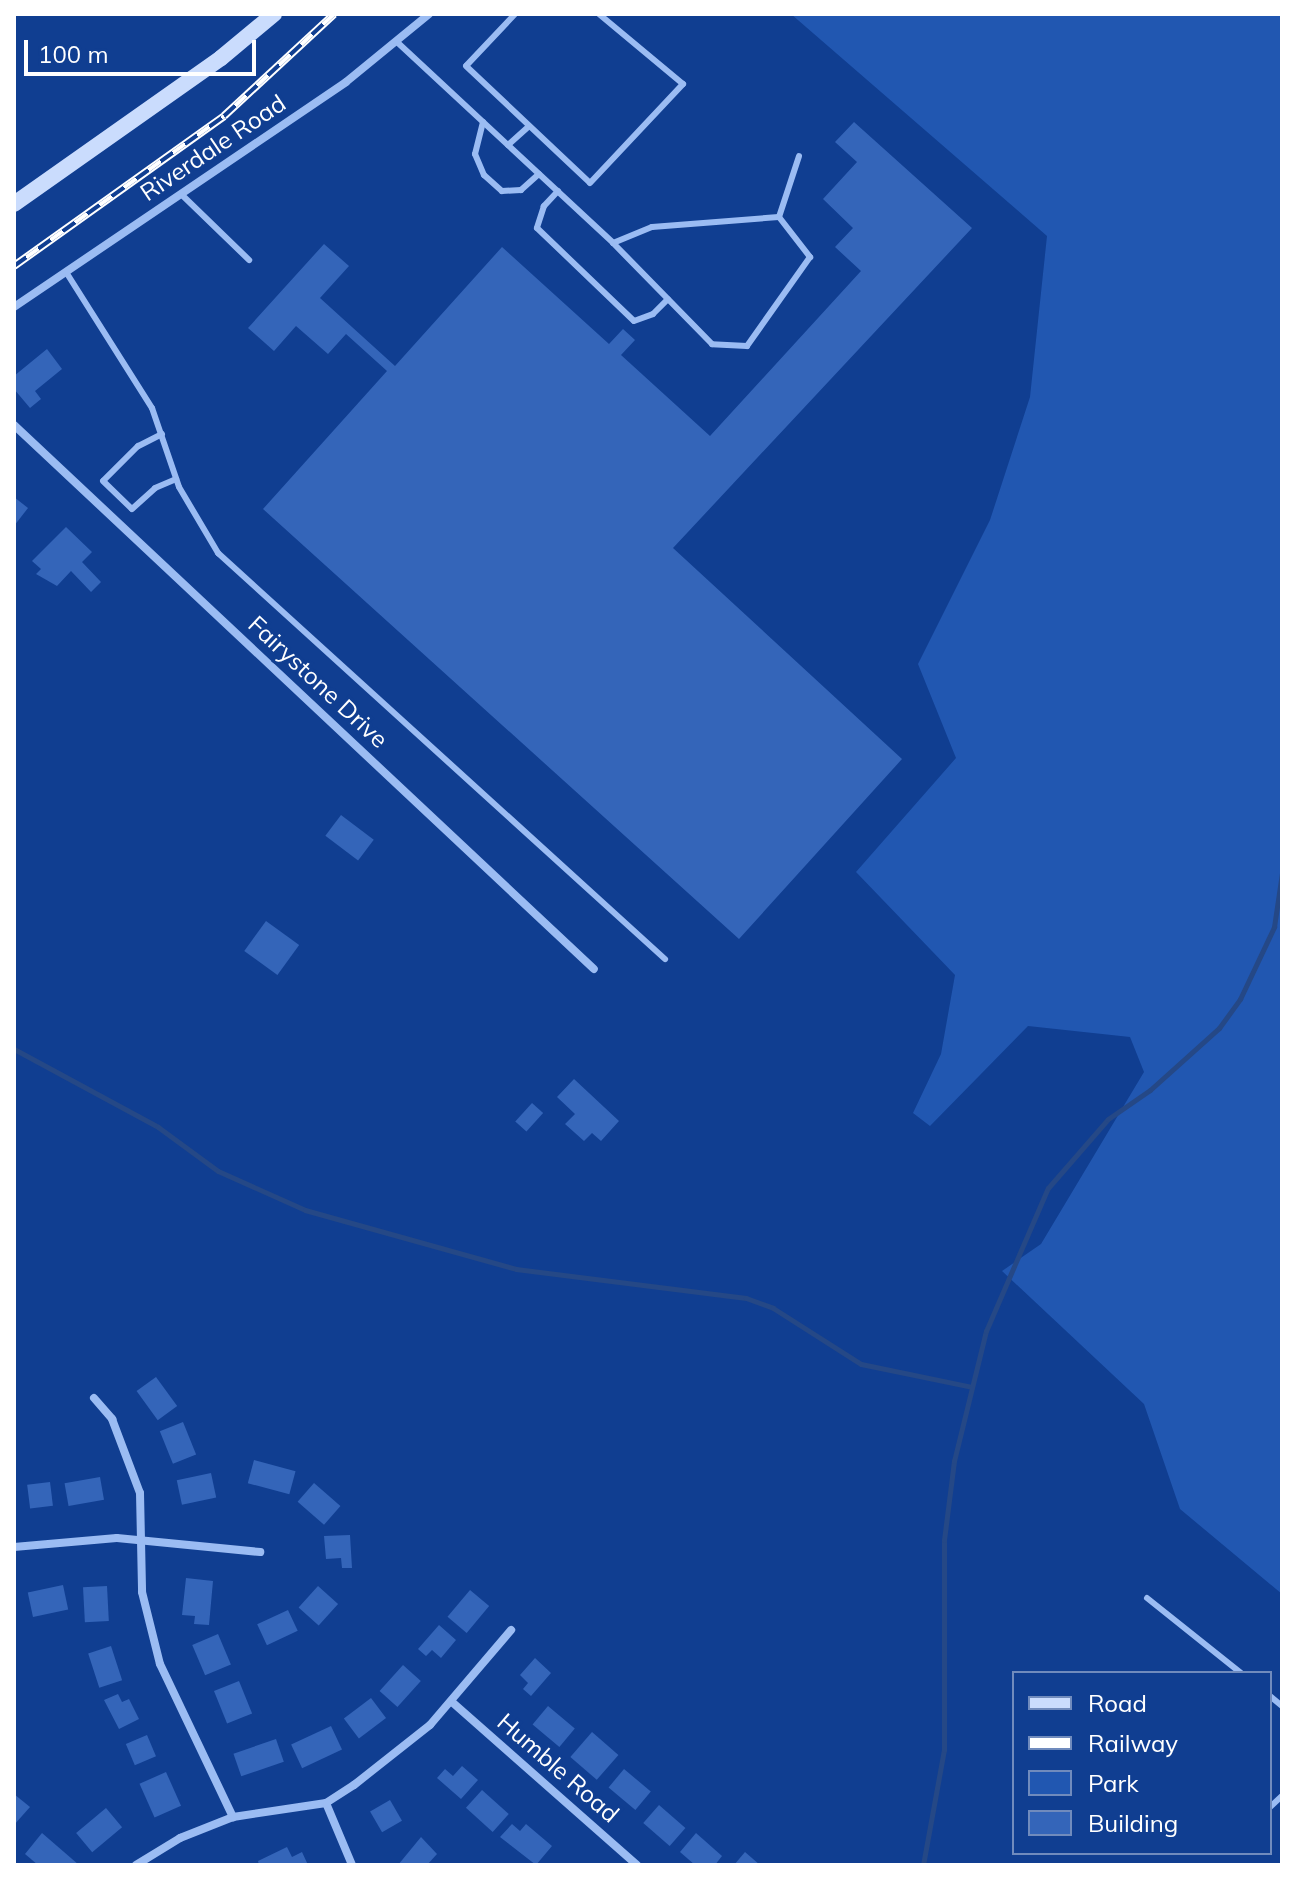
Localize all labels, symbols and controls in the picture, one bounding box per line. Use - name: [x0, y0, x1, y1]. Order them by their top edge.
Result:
- scale bar: [28, 24, 260, 74]
- text: 100 m: [38, 39, 109, 69]
- street label: Riverdale Road: [135, 89, 291, 207]
- street label: Fairystone Drive: [242, 610, 394, 754]
- legend: [1012, 1671, 1272, 1855]
- text: Road: [1088, 1688, 1147, 1718]
- street label: Humble Road: [491, 1707, 625, 1829]
- text: Railway: [1088, 1728, 1178, 1758]
- text: Park: [1088, 1768, 1139, 1798]
- text: Building: [1088, 1808, 1178, 1838]

